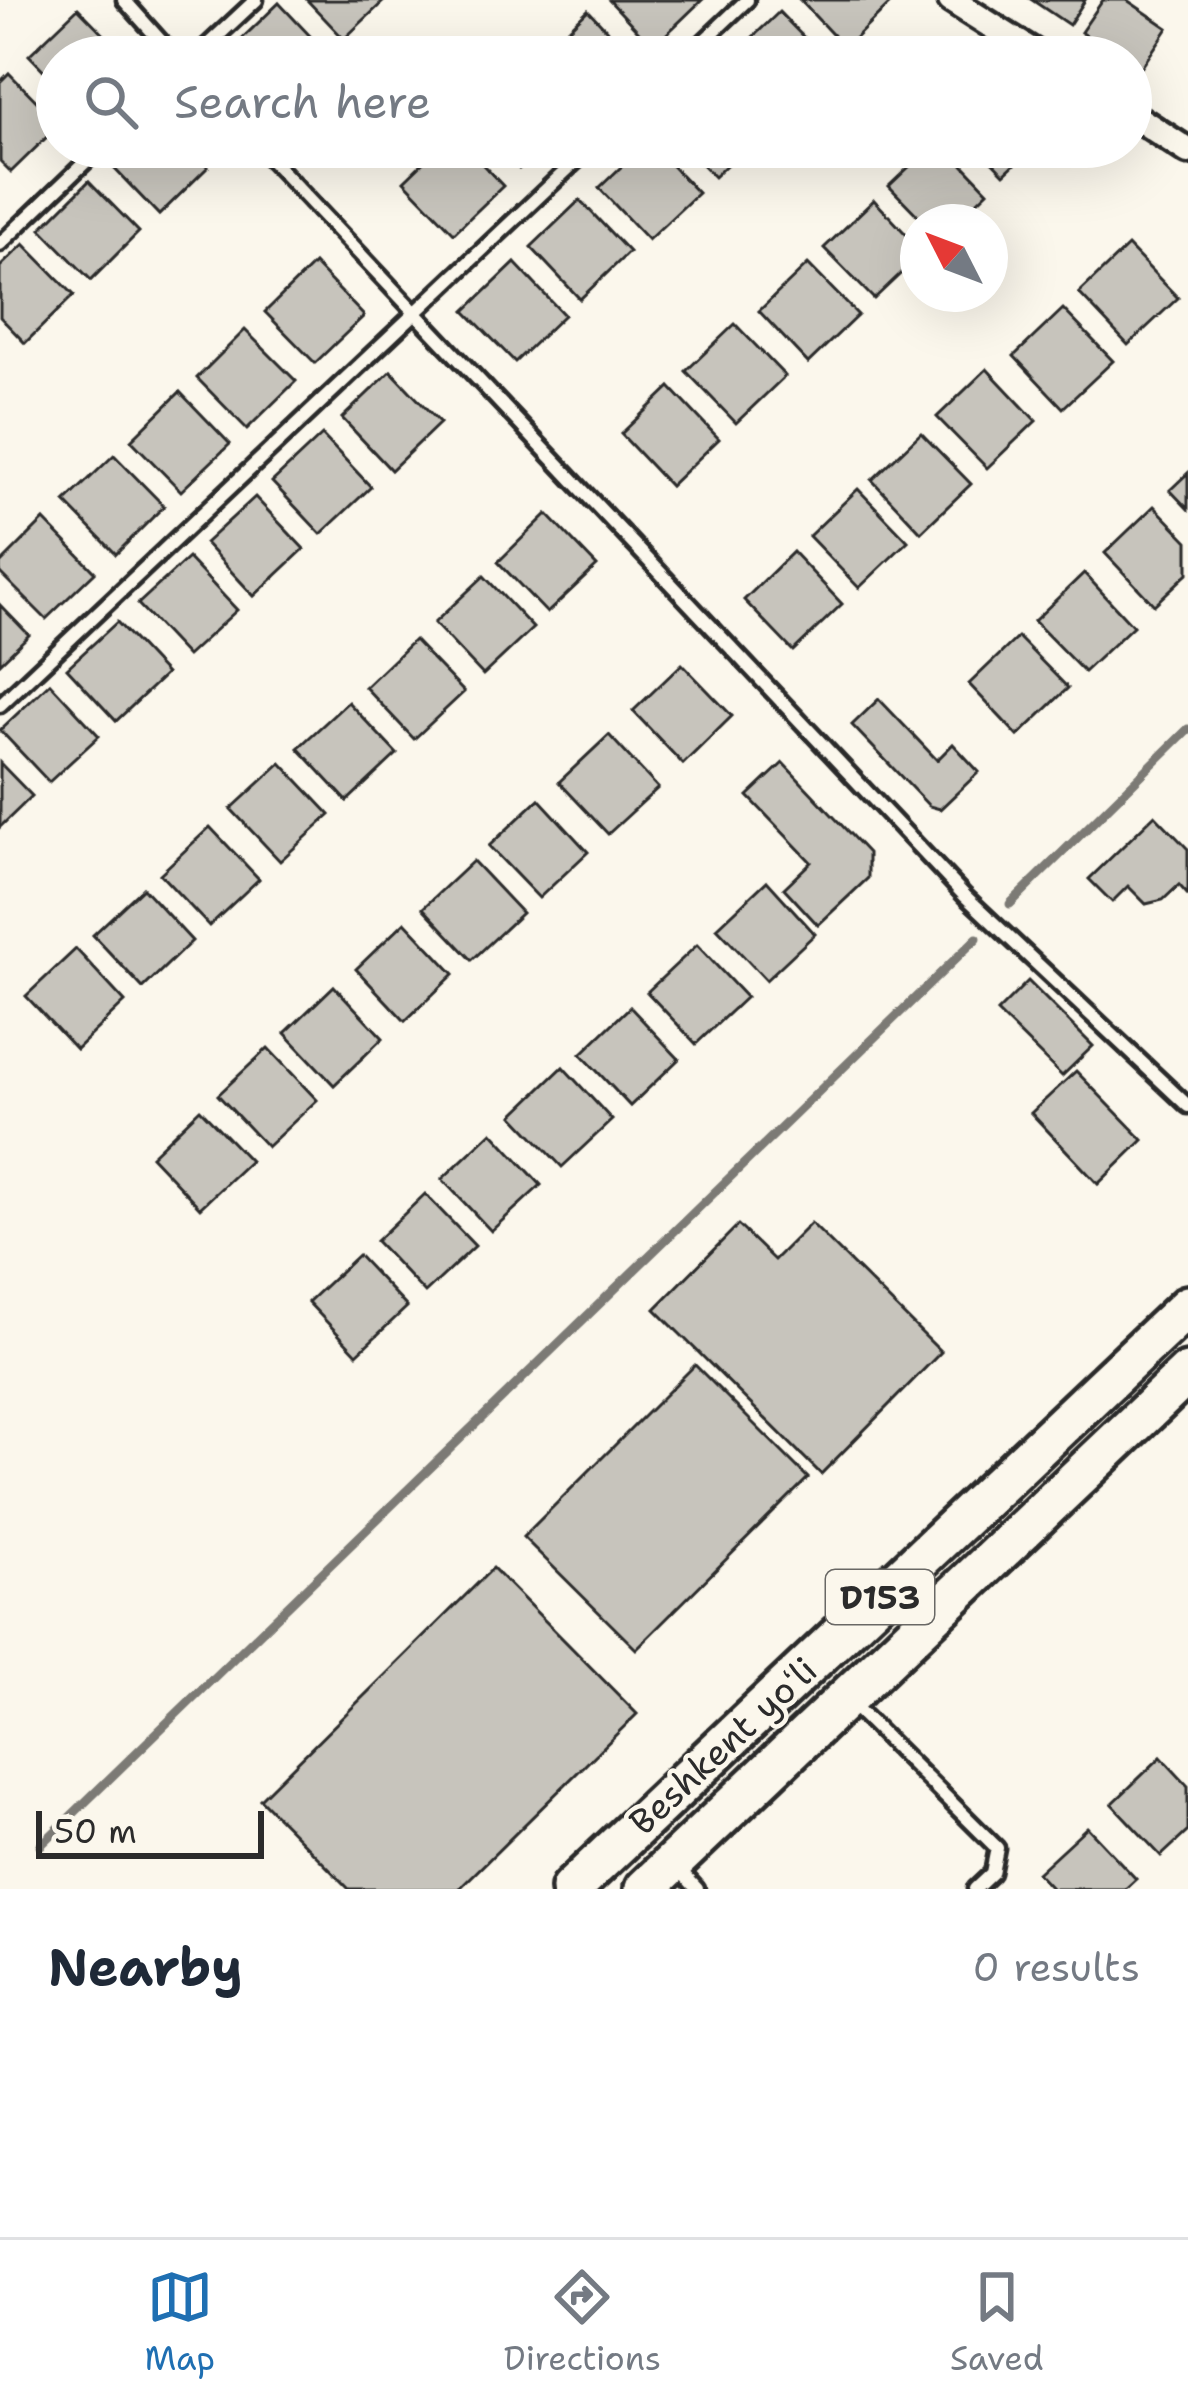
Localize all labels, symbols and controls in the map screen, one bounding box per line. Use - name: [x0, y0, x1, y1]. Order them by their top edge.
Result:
- search box: [36, 36, 1152, 168]
- icon: search: [78, 69, 144, 135]
- text: Search here: [174, 72, 431, 132]
- north arrow: [900, 204, 1008, 312]
- road number: D153: [826, 1570, 934, 1624]
- street label: Beshkent yoʻli: [618, 1646, 828, 1846]
- scale bar: [36, 1805, 264, 1858]
- text: 50 m: [54, 1809, 137, 1854]
- text: Nearby: [48, 1933, 243, 2001]
- text: 0 results: [973, 1941, 1140, 1993]
- tab: Map: [144, 2264, 215, 2381]
- tab: Directions: [504, 2264, 661, 2381]
- tab: Saved: [950, 2264, 1044, 2381]

